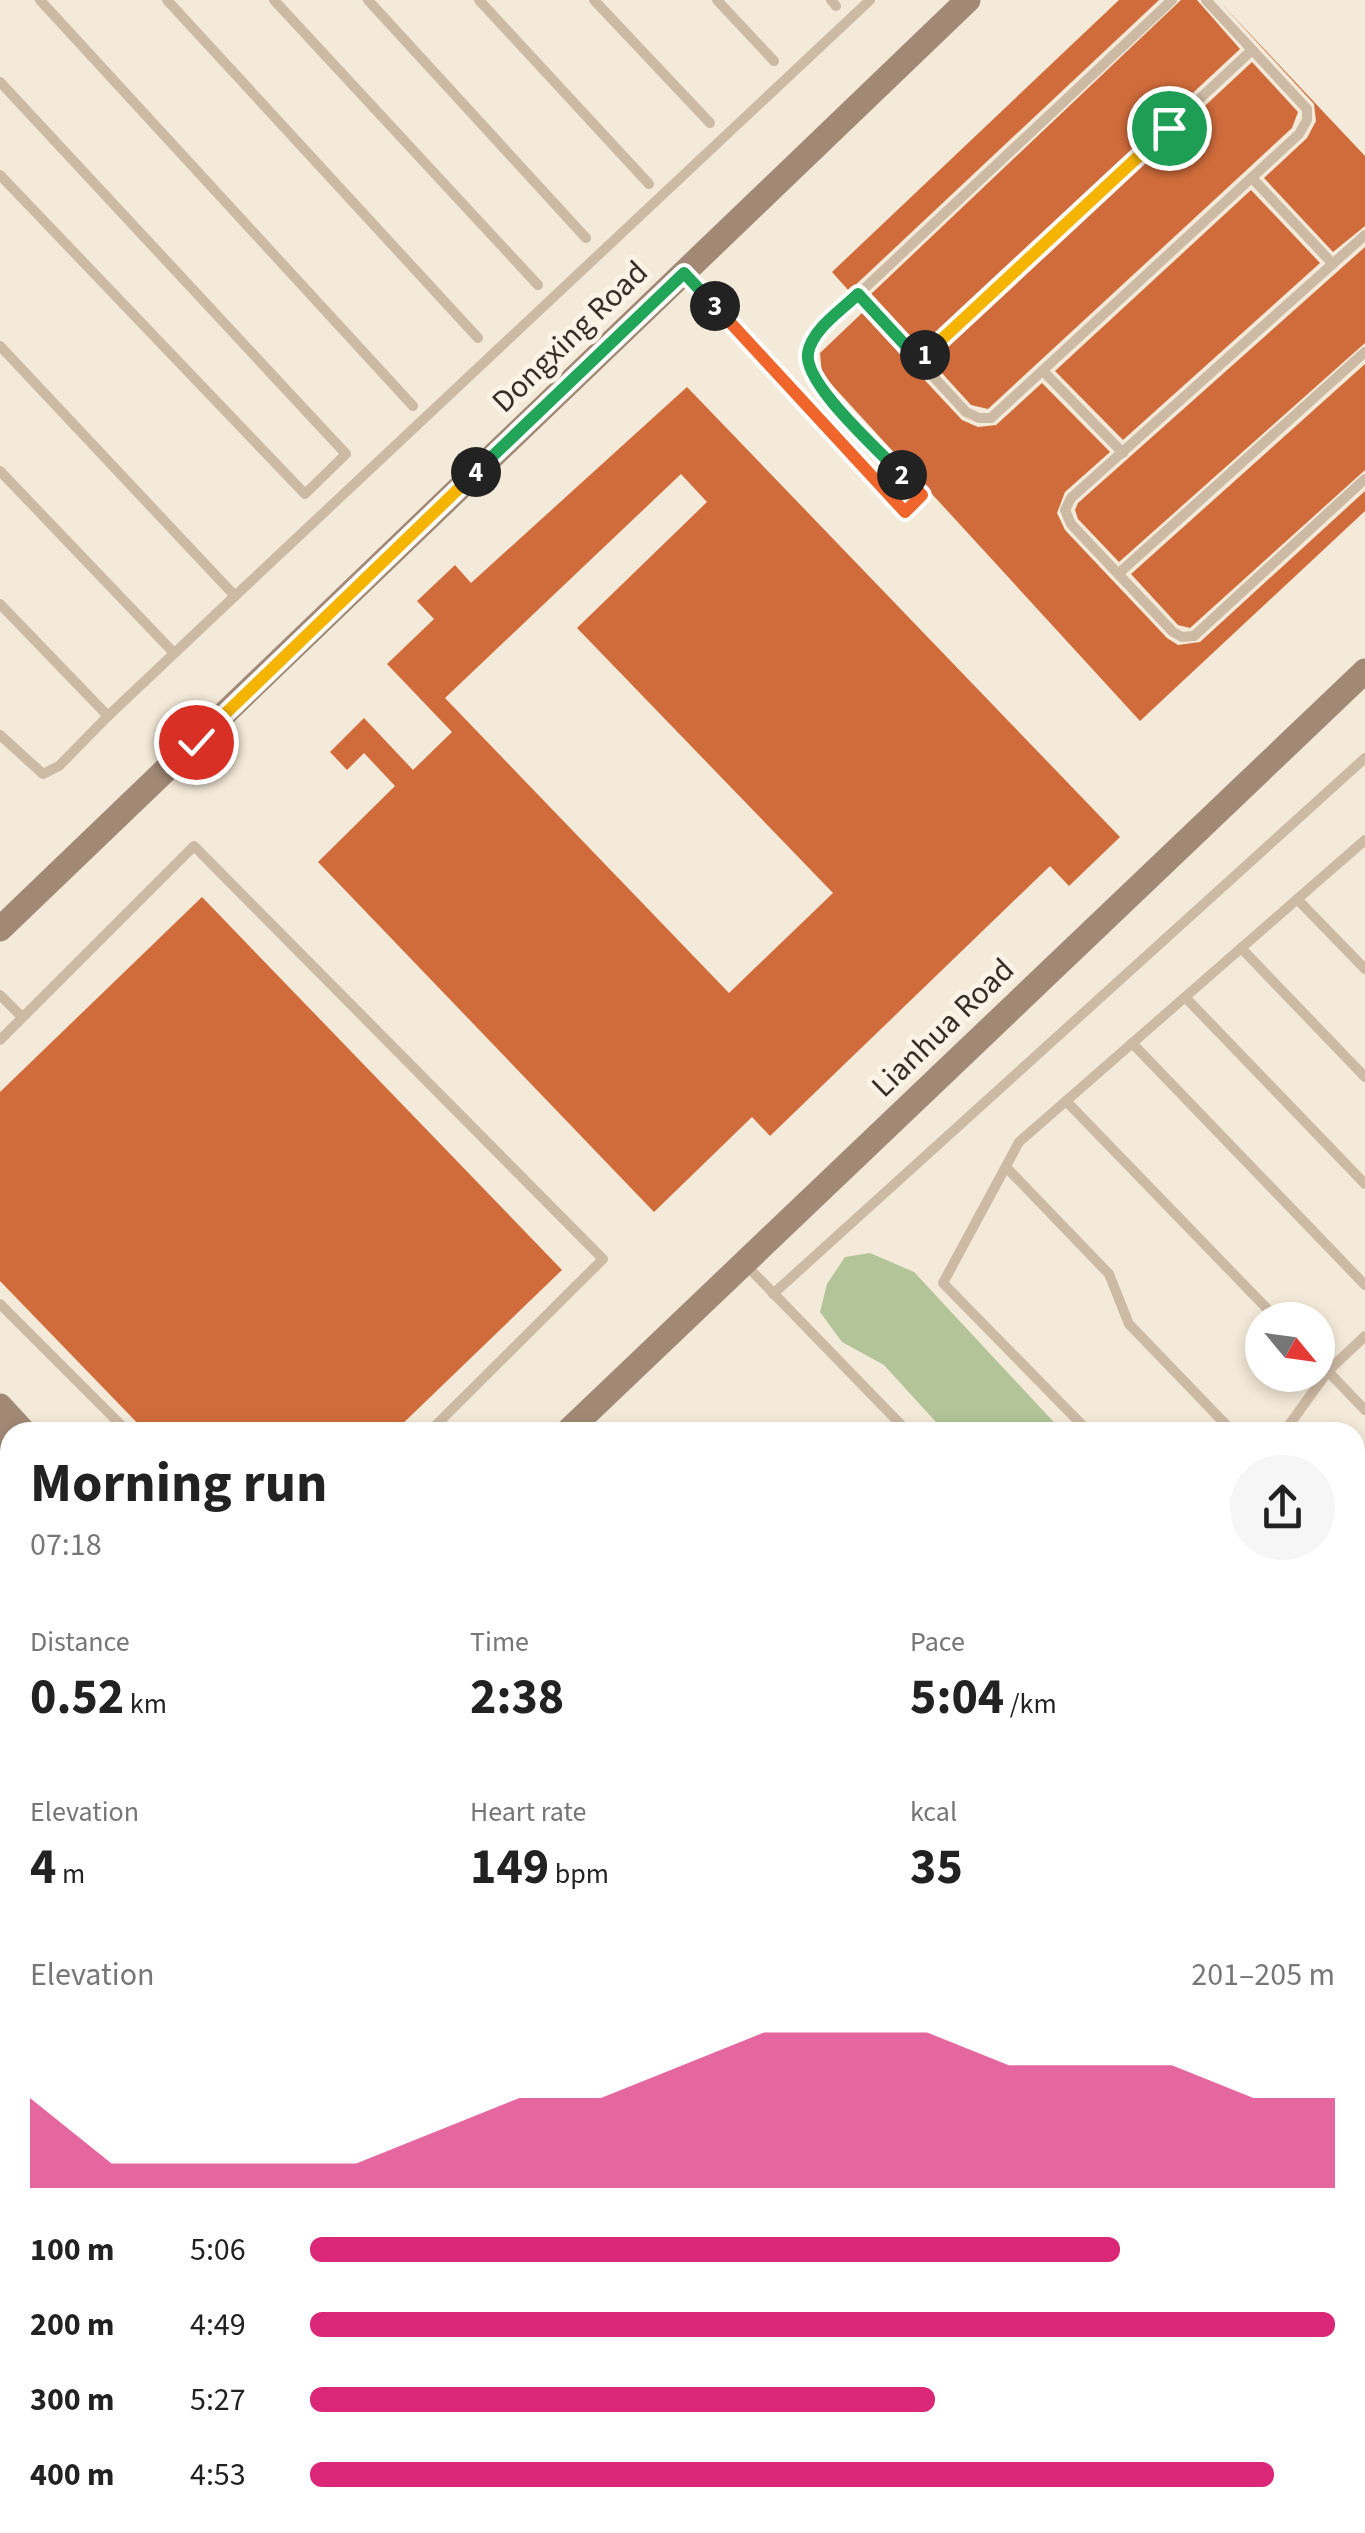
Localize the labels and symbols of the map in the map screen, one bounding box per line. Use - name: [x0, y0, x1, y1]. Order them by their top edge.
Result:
- pin: [1127, 86, 1212, 171]
- street label: Dongxing Road: [482, 250, 658, 424]
- pin: 3: [690, 281, 740, 331]
- pin: 1: [900, 330, 950, 380]
- pin: 4: [451, 447, 501, 497]
- pin: 2: [877, 450, 927, 500]
- pin: [154, 700, 239, 785]
- street label: Lianhua Road: [861, 948, 1025, 1108]
- north arrow: [1245, 1302, 1335, 1392]

